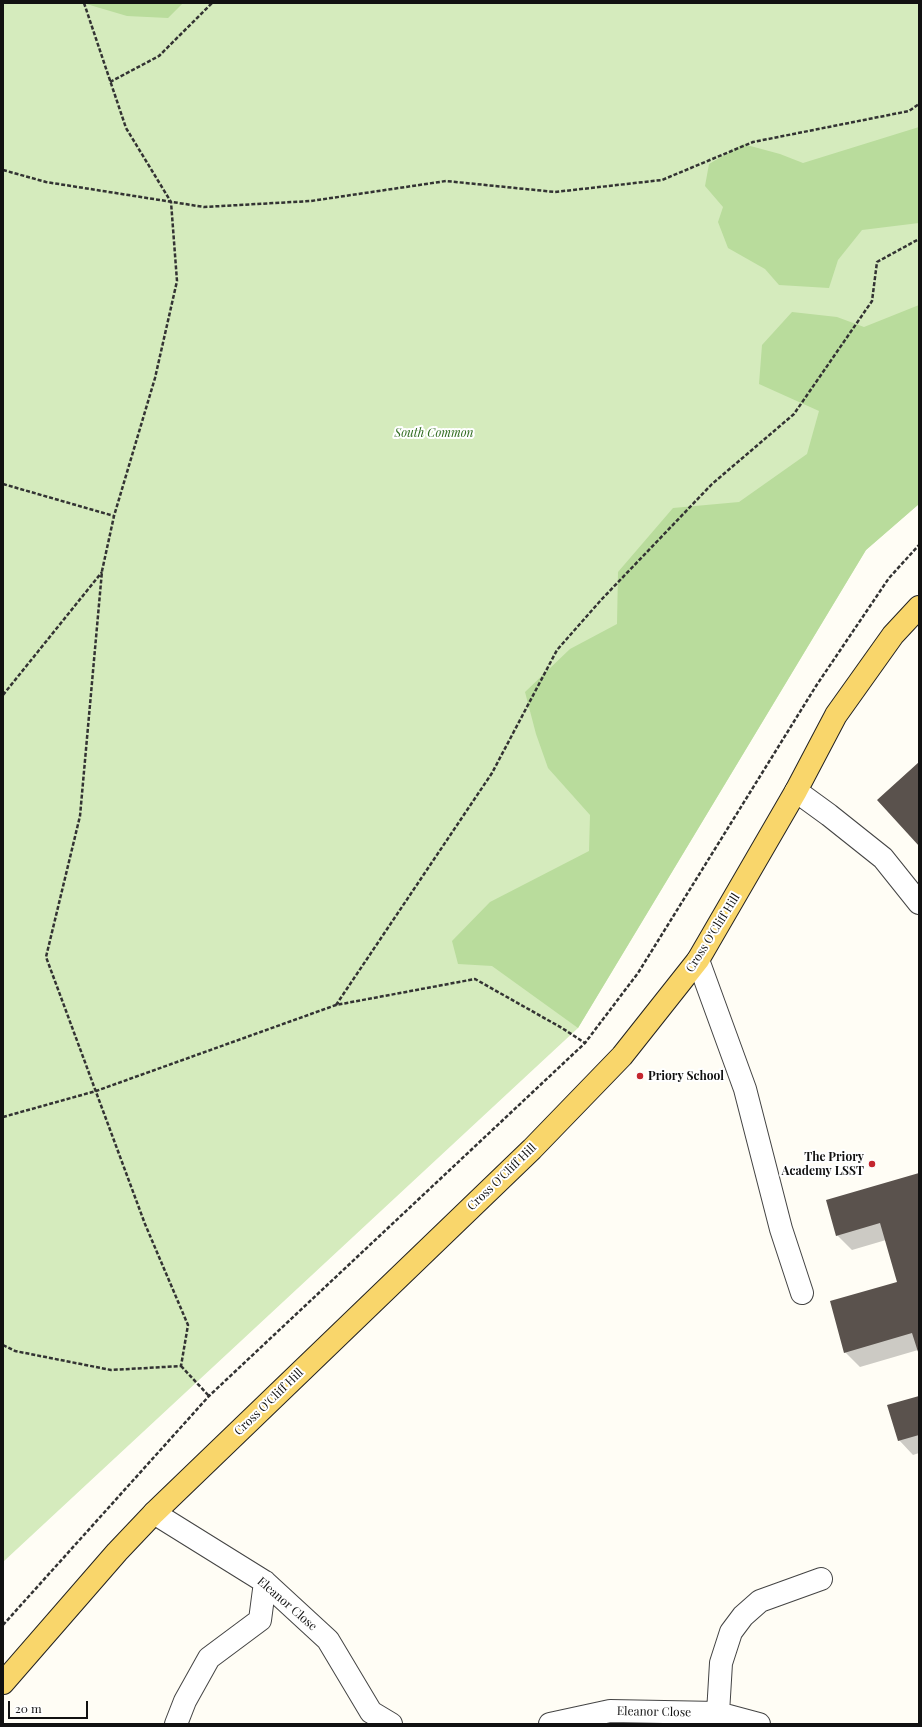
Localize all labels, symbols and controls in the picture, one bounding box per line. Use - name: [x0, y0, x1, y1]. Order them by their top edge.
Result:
- park label: South Common: [395, 426, 473, 440]
- street label: Cross O'Cliff Hill: [683, 891, 743, 975]
- place label: Priory School: [648, 1069, 724, 1083]
- marker: Priory School: [635, 1071, 645, 1081]
- street label: Cross O'Cliff Hill: [465, 1140, 539, 1214]
- place label: The Priory Academy LSST: [782, 1150, 864, 1178]
- marker: The Priory Academy LSST: [867, 1159, 877, 1169]
- street label: Cross O'Cliff Hill: [232, 1365, 306, 1439]
- street label: Eleanor Close: [254, 1574, 320, 1634]
- scale bar: [10, 1693, 90, 1719]
- text: 20 m: [15, 1700, 42, 1716]
- street label: Eleanor Close: [617, 1704, 691, 1720]

